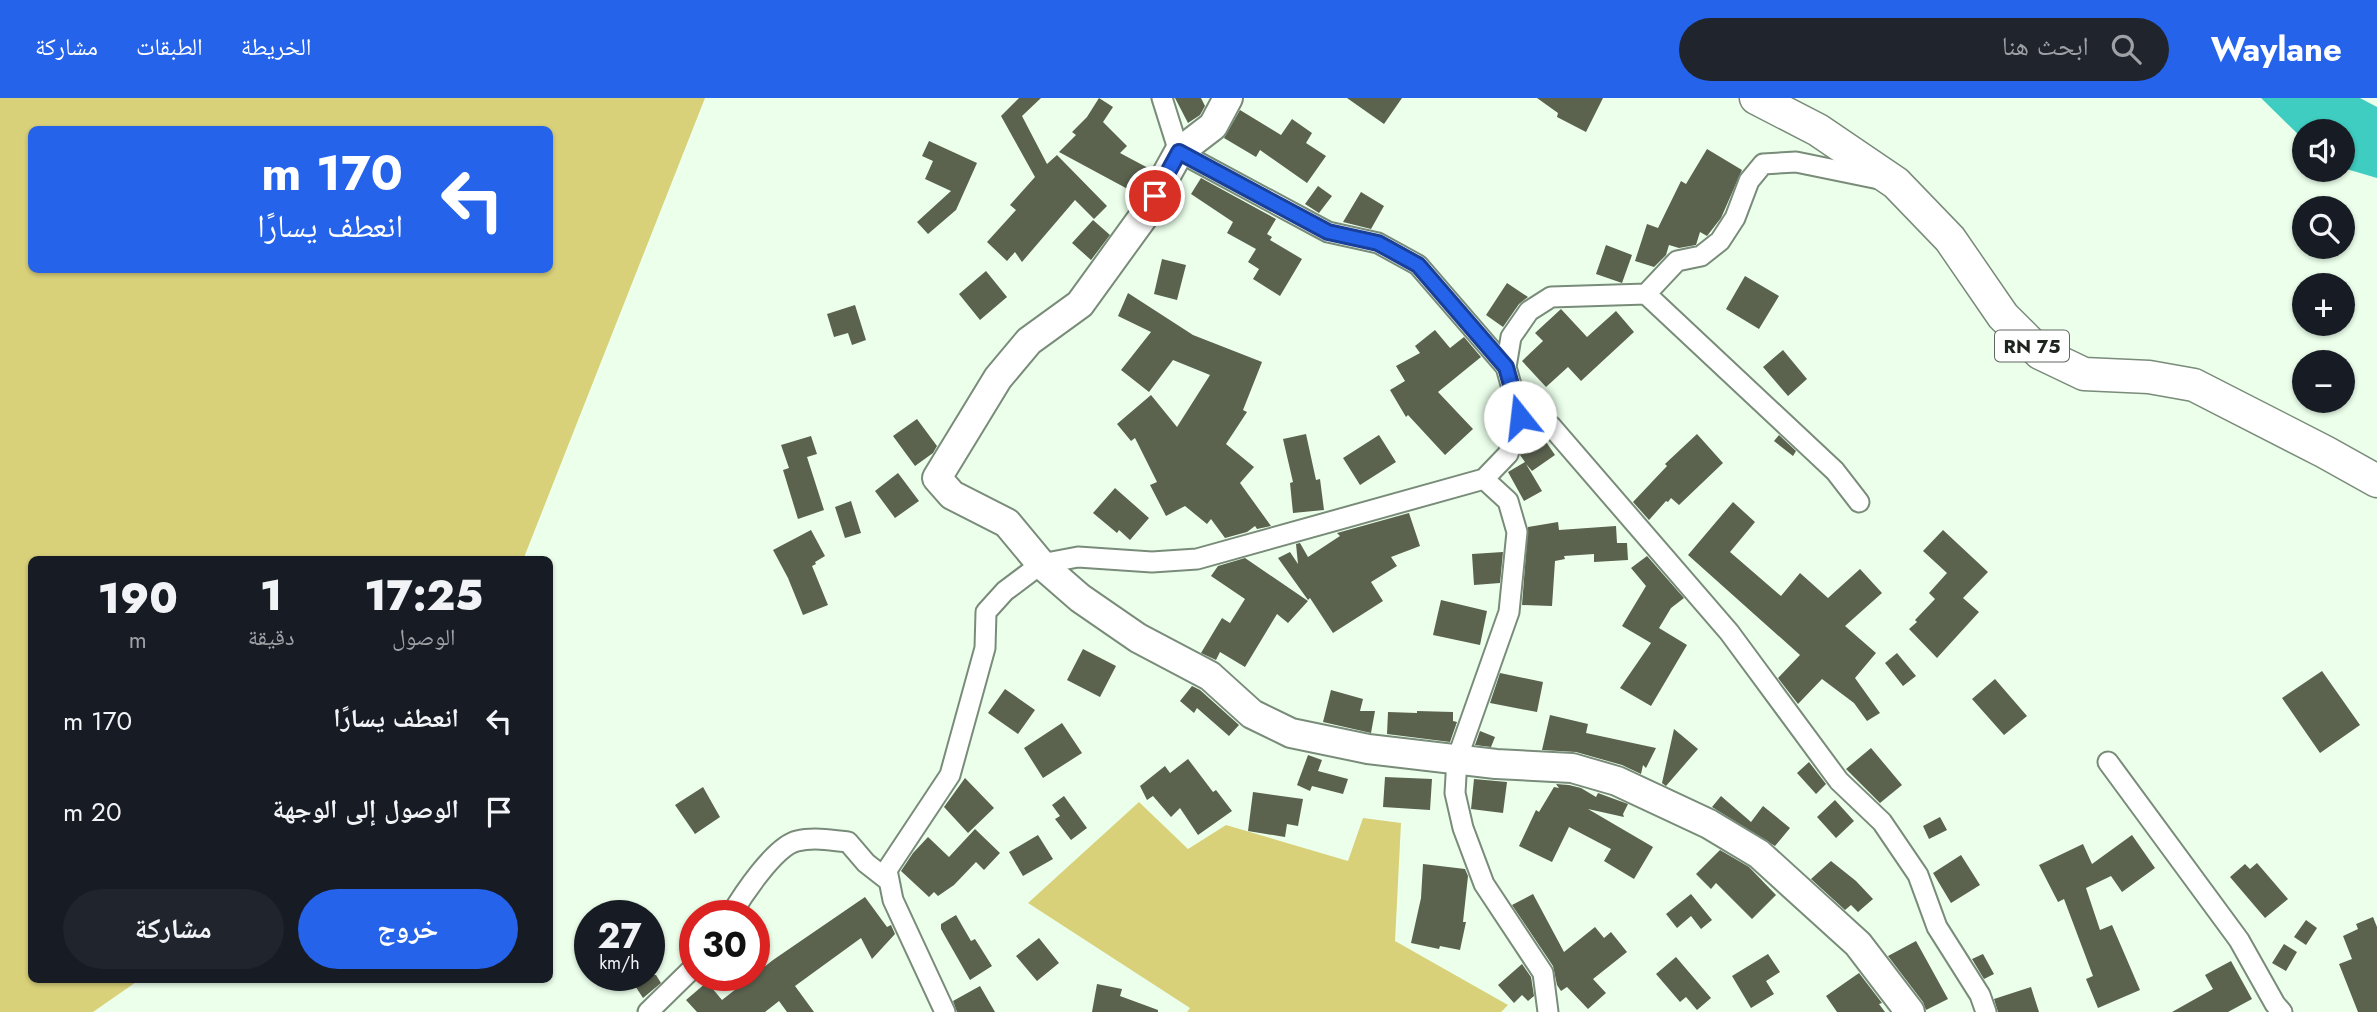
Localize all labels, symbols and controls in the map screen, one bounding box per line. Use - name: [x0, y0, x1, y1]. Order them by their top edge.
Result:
- search box: [1679, 18, 2169, 81]
- text: Waylane: [2211, 26, 2342, 73]
- text: ابحث هنا: [2002, 27, 2089, 65]
- text: مشاركة: [35, 29, 98, 64]
- text: الطبقات: [136, 29, 203, 64]
- text: الخريطة: [241, 29, 311, 64]
- icon: search: [2107, 30, 2145, 68]
- map controls: [2292, 119, 2355, 413]
- button: sound: [2292, 119, 2355, 182]
- text: 170 m: [261, 138, 403, 208]
- icon: left: [427, 154, 518, 245]
- pin: [1125, 166, 1185, 226]
- icon: arrive: [1136, 177, 1174, 215]
- button: search: [2292, 196, 2355, 259]
- text: انعطف يسارًا: [257, 203, 403, 249]
- button: +: [2292, 273, 2355, 336]
- road number: RN 75: [1995, 330, 2069, 362]
- button: −: [2292, 350, 2355, 413]
- position arrow: [1483, 380, 1557, 454]
- text: 1: [260, 565, 282, 626]
- text: 17:25: [364, 565, 483, 626]
- text: 190: [98, 568, 178, 629]
- text: دقيقة: [248, 620, 294, 654]
- text: الوصول: [392, 620, 456, 654]
- text: m: [129, 623, 147, 657]
- text: انعطف يسارًا: [333, 699, 459, 737]
- text: 170 m: [63, 702, 132, 740]
- icon: left: [480, 702, 518, 740]
- text: الوصول إلى الوجهة: [272, 790, 459, 828]
- text: 20 m: [63, 793, 122, 831]
- icon: arrive: [480, 793, 518, 831]
- button: مشاركة: [63, 889, 284, 969]
- button: خروج: [298, 889, 518, 969]
- speed limit sign: 30: [679, 900, 770, 991]
- text: 27: [597, 911, 642, 961]
- text: km/h: [599, 950, 640, 976]

